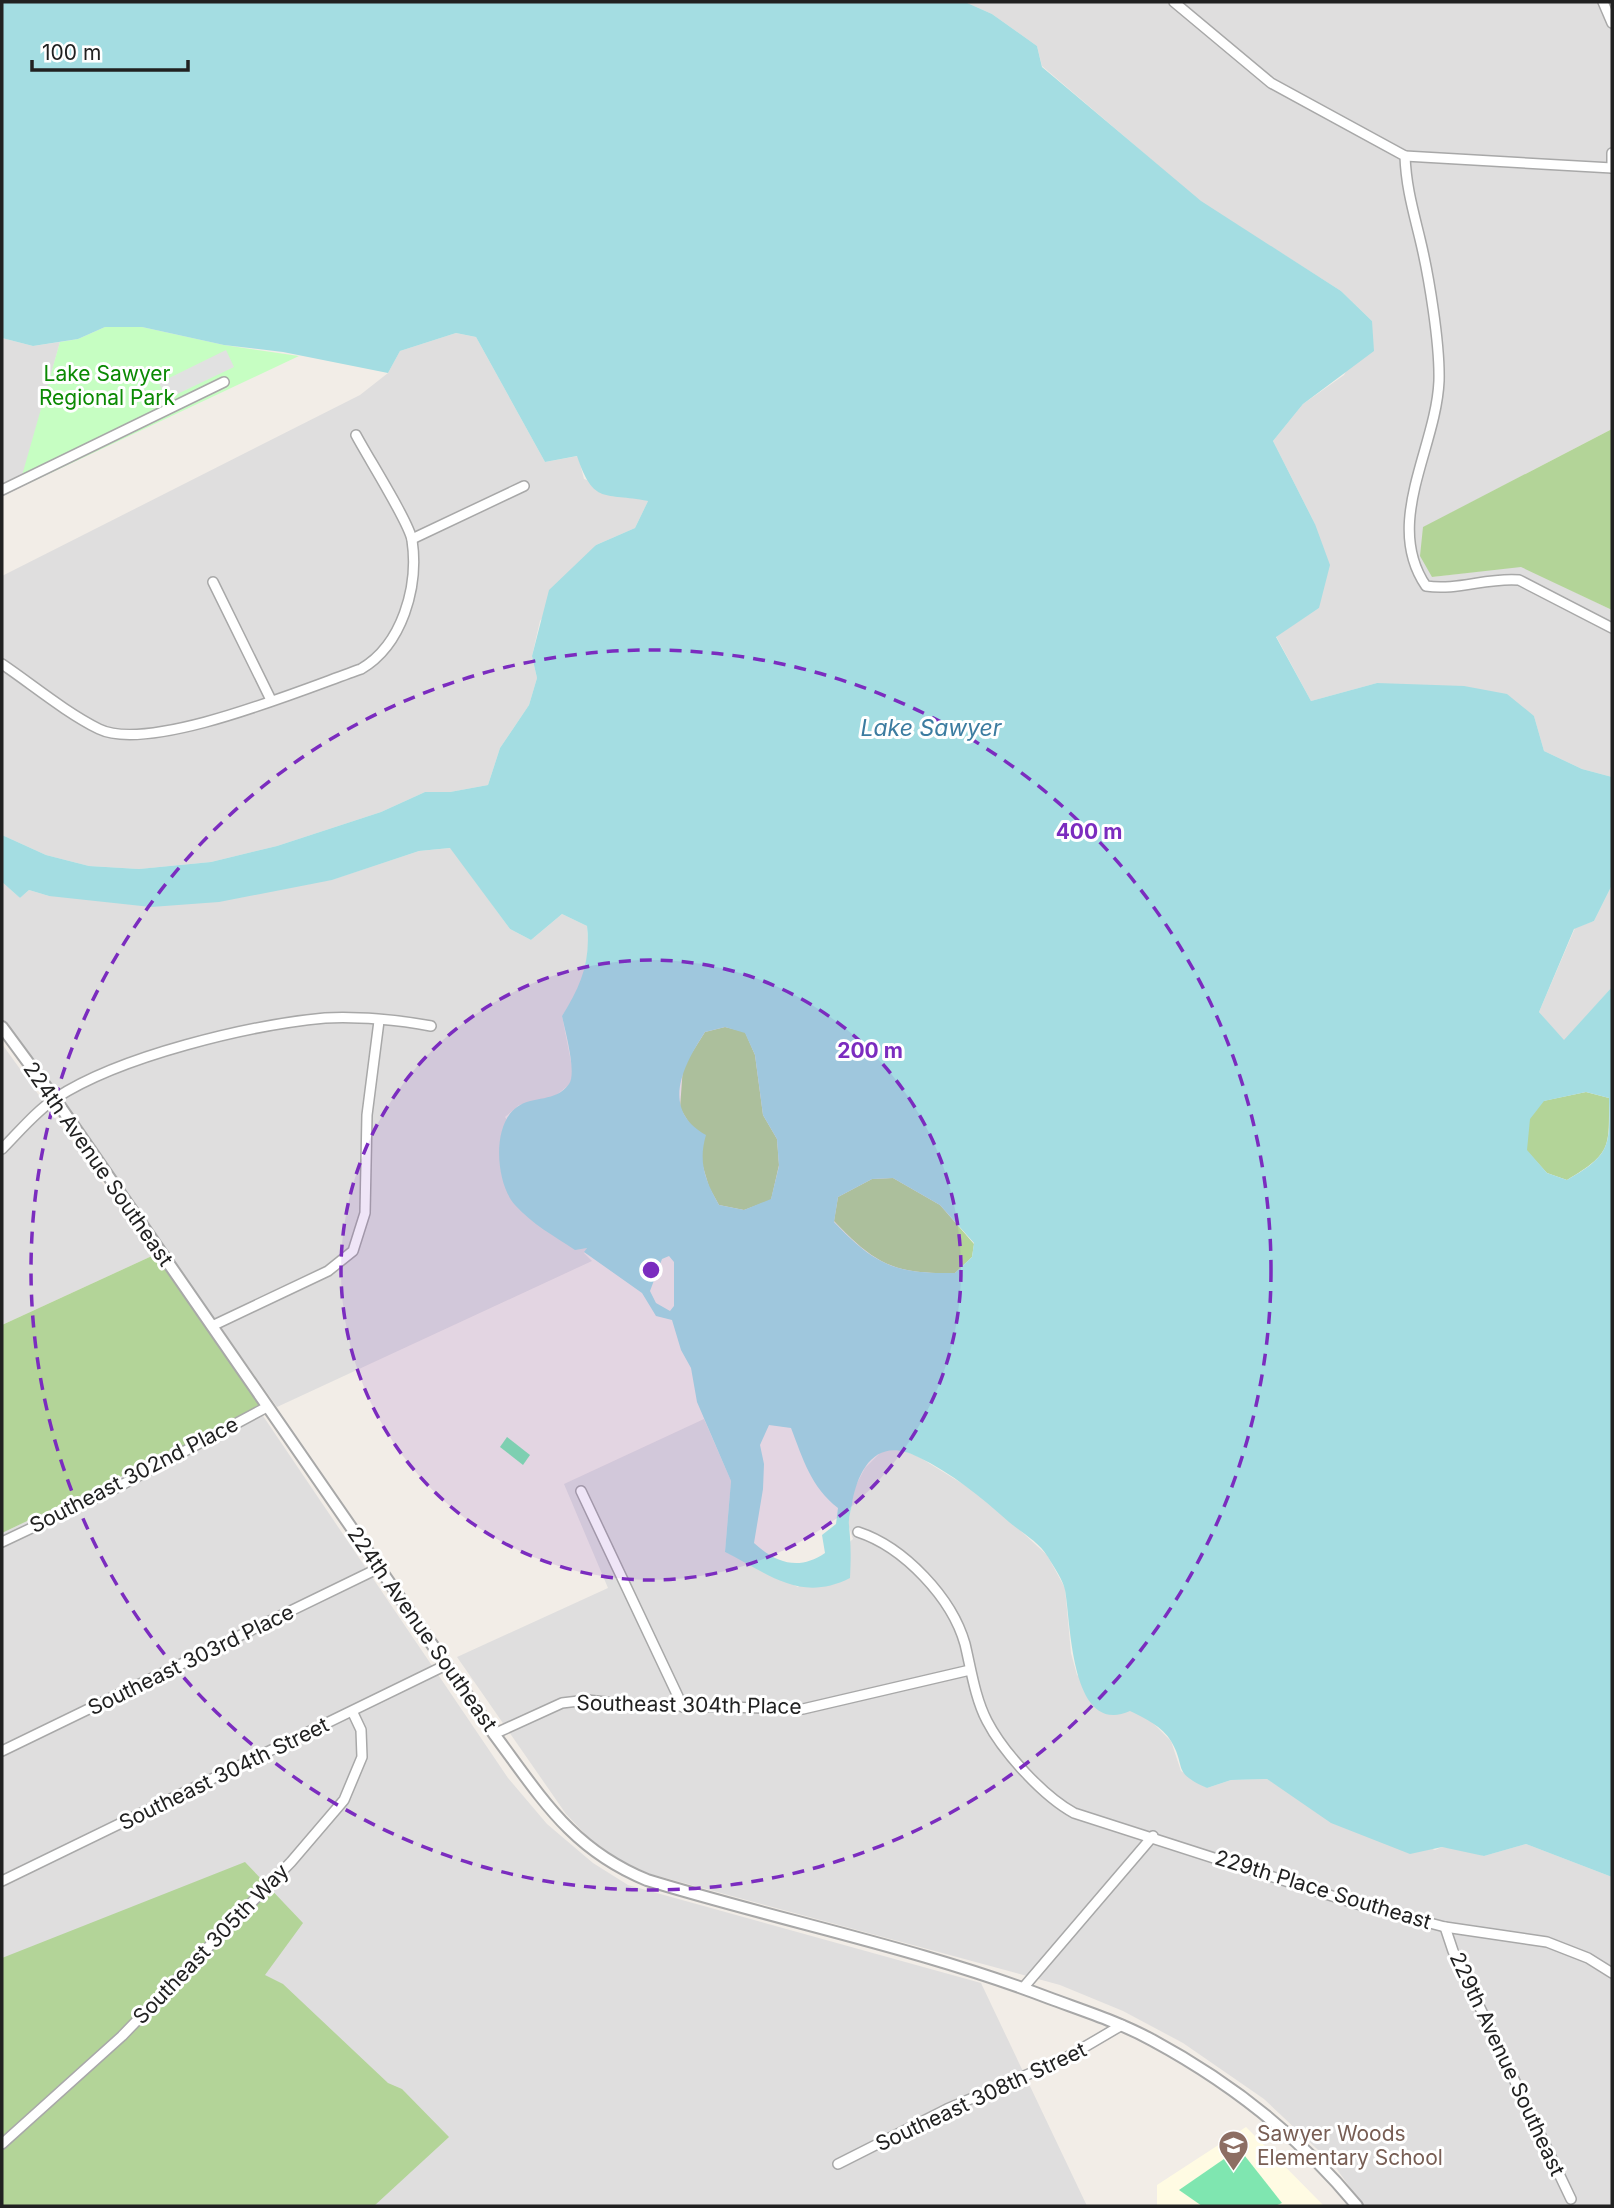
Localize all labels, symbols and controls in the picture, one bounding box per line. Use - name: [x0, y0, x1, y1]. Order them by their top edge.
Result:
- scale bar: [32, 28, 187, 72]
- text: 100 m: [42, 40, 101, 65]
- park label: Lake Sawyer Regional Park: [39, 361, 176, 410]
- water label: Lake Sawyer: [860, 714, 1003, 742]
- text: 400 m: [1056, 819, 1122, 844]
- text: 200 m: [837, 1038, 903, 1063]
- street label: 224th Avenue Southeast: [18, 1057, 179, 1271]
- centre of rings: [639, 1258, 663, 1282]
- street label: Southeast 302nd Place: [25, 1411, 242, 1538]
- street label: 224th Avenue Southeast: [342, 1522, 503, 1736]
- street label: Southeast 303rd Place: [84, 1599, 298, 1720]
- street label: Southeast 304th Place: [576, 1690, 802, 1719]
- street label: Southeast 304th Street: [115, 1712, 333, 1835]
- street label: 229th Place Southeast: [1212, 1845, 1434, 1934]
- street label: Southeast 305th Way: [128, 1858, 294, 2029]
- street label: 229th Avenue Southeast: [1445, 1948, 1570, 2180]
- street label: Southeast 308th Street: [871, 2037, 1090, 2156]
- place label: Sawyer Woods Elementary School: [1257, 2121, 1443, 2170]
- school or university icon: Sawyer Woods Elementary School: [1217, 2129, 1251, 2173]

